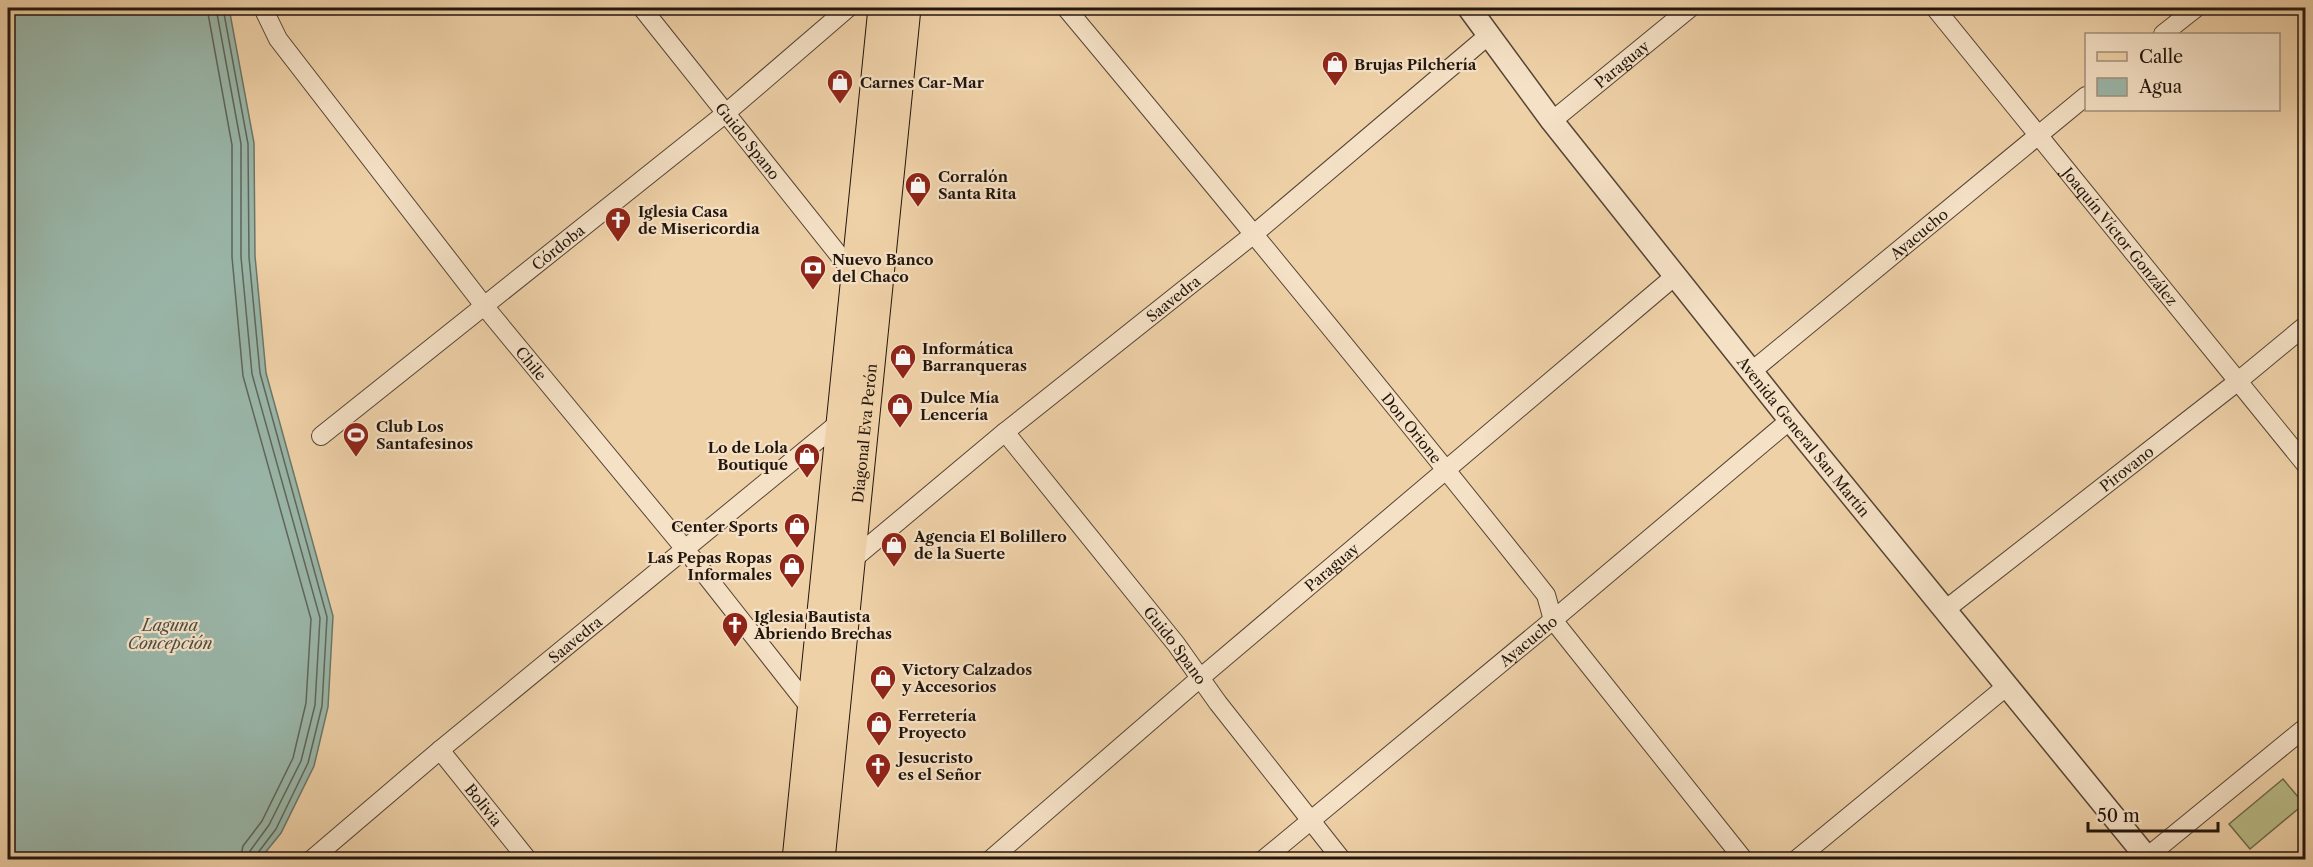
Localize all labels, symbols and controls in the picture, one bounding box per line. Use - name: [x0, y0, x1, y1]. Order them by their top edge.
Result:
- legend: [2085, 33, 2280, 111]
- street label: Paraguay: [1591, 36, 1653, 92]
- text: Calle: [2139, 46, 2183, 68]
- shop icon: Brujas Pilchería: [1320, 49, 1350, 87]
- place label: Brujas Pilchería: [1354, 55, 1477, 74]
- shop icon: Carnes Car-Mar: [825, 67, 855, 105]
- place label: Carnes Car-Mar: [860, 73, 985, 92]
- text: Agua: [2138, 76, 2183, 98]
- street label: Guido Spano: [712, 99, 784, 183]
- street label: Joaquín Víctor González: [2057, 162, 2182, 309]
- place label: Corralón Santa Rita: [938, 167, 1017, 203]
- shop icon: Corralón Santa Rita: [903, 170, 933, 208]
- place label: Iglesia Casa de Misericordia: [638, 202, 760, 238]
- street label: Ayacucho: [1885, 204, 1952, 264]
- church icon: Iglesia Casa de Misericordia: [603, 205, 633, 243]
- street label: Córdoba: [528, 220, 588, 274]
- place label: Nuevo Banco del Chaco: [832, 250, 933, 286]
- bank icon: Nuevo Banco del Chaco: [798, 253, 828, 291]
- street label: Saavedra: [1142, 271, 1204, 326]
- place label: Informática Barranqueras: [922, 339, 1027, 375]
- street label: Chile: [512, 342, 551, 384]
- shop icon: Informática Barranqueras: [888, 342, 918, 380]
- street label: Avenida General San Martín: [1733, 352, 1875, 521]
- street label: Diagonal Eva Perón: [848, 362, 881, 504]
- place label: Dulce Mía Lencería: [920, 388, 1000, 424]
- street label: Don Orione: [1378, 389, 1446, 467]
- shop icon: Dulce Mía Lencería: [885, 391, 915, 429]
- place label: Club Los Santafesinos: [376, 417, 473, 453]
- sports icon: Club Los Santafesinos: [341, 420, 371, 458]
- place label: Lo de Lola Boutique: [708, 438, 788, 474]
- shop icon: Lo de Lola Boutique: [792, 441, 822, 479]
- street label: Pirovano: [2095, 441, 2157, 496]
- shop icon: Center Sports: [782, 511, 812, 549]
- place label: Center Sports: [671, 517, 778, 536]
- place label: Agencia El Bolillero de la Suerte: [913, 527, 1067, 563]
- shop icon: Agencia El Bolillero de la Suerte: [879, 530, 909, 568]
- street label: Paraguay: [1301, 538, 1363, 595]
- place label: Las Pepas Ropas Informales: [647, 548, 772, 584]
- shop icon: Las Pepas Ropas Informales: [777, 551, 807, 589]
- street label: Guido Spano: [1140, 602, 1211, 688]
- place label: Iglesia Bautista Abriendo Brechas: [753, 607, 892, 643]
- church icon: Iglesia Bautista Abriendo Brechas: [720, 610, 750, 648]
- street label: Ayacucho: [1494, 611, 1561, 671]
- street label: Saavedra: [544, 612, 606, 667]
- water label: Laguna Concepción: [128, 615, 212, 653]
- place label: Victory Calzados y Accesorios: [901, 660, 1032, 696]
- shop icon: Victory Calzados y Accesorios: [868, 663, 898, 701]
- place label: Ferretería Proyecto: [898, 706, 977, 742]
- shop icon: Ferretería Proyecto: [864, 709, 894, 747]
- place label: Jesucristo es el Señor: [895, 748, 982, 784]
- church icon: Jesucristo es el Señor: [863, 751, 893, 789]
- street label: Bolivia: [461, 780, 507, 830]
- scale bar: [2088, 795, 2218, 833]
- text: 50 m: [2097, 805, 2140, 827]

